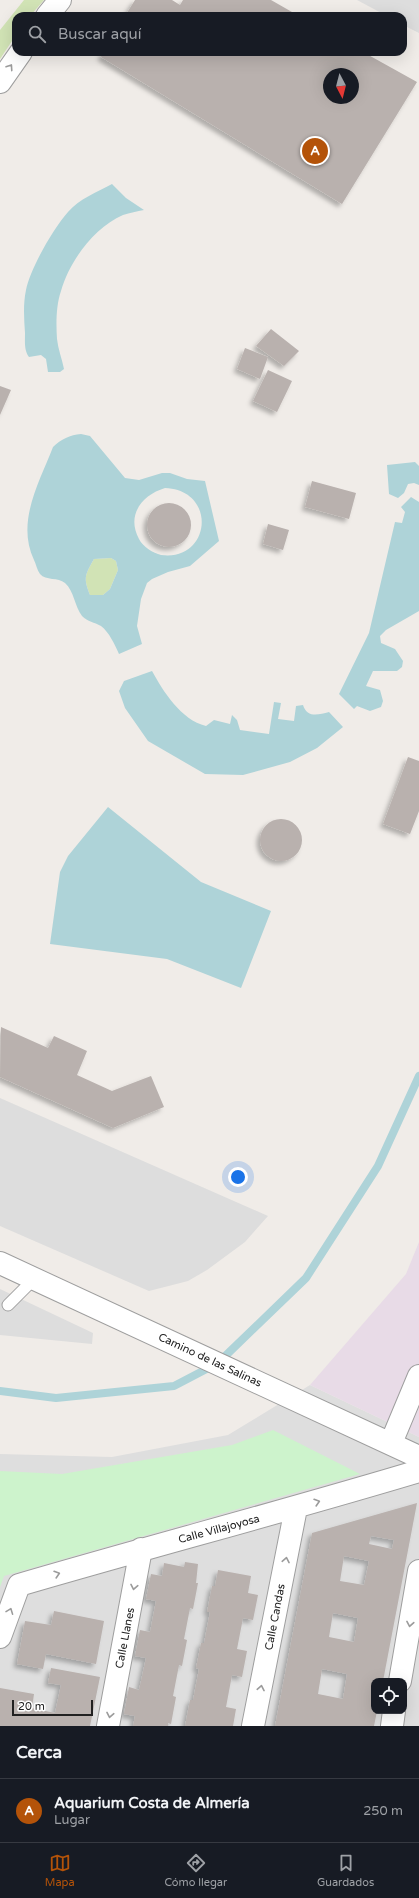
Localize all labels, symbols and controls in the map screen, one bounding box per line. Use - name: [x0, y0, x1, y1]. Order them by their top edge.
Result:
- search box: [12, 12, 407, 56]
- icon: search: [26, 23, 48, 45]
- text: Buscar aquí: [58, 25, 141, 43]
- one-way arrow: [5, 64, 13, 71]
- north arrow: [323, 68, 359, 104]
- pin: A: [302, 136, 328, 166]
- your location: [228, 1167, 248, 1187]
- street label: Camino de las Salinas: [156, 1330, 264, 1390]
- one-way arrow: [313, 1498, 320, 1507]
- street label: Calle Villajoyosa: [177, 1512, 261, 1546]
- one-way arrow: [281, 1557, 290, 1563]
- one-way arrow: [53, 1570, 60, 1579]
- street label: Calle Candas: [262, 1583, 288, 1651]
- one-way arrow: [130, 1584, 139, 1591]
- street label: Calle Llanes: [113, 1606, 137, 1670]
- one-way arrow: [5, 1608, 13, 1615]
- one-way arrow: [406, 1620, 415, 1627]
- map controls: [371, 1678, 407, 1714]
- button: locate: [371, 1678, 407, 1714]
- one-way arrow: [256, 1685, 265, 1691]
- scale bar: [12, 1698, 93, 1717]
- text: 20 m: [18, 1700, 45, 1713]
- one-way arrow: [106, 1712, 115, 1718]
- text: Cerca: [16, 1742, 62, 1763]
- text: Aquarium Costa de Almería: [54, 1794, 250, 1812]
- text: A: [24, 1803, 34, 1819]
- text: 250 m: [363, 1803, 403, 1819]
- text: Lugar: [54, 1812, 90, 1828]
- tab: Mapa: [45, 1852, 75, 1889]
- tab: Cómo llegar: [164, 1852, 227, 1889]
- tab: Guardados: [317, 1852, 374, 1889]

